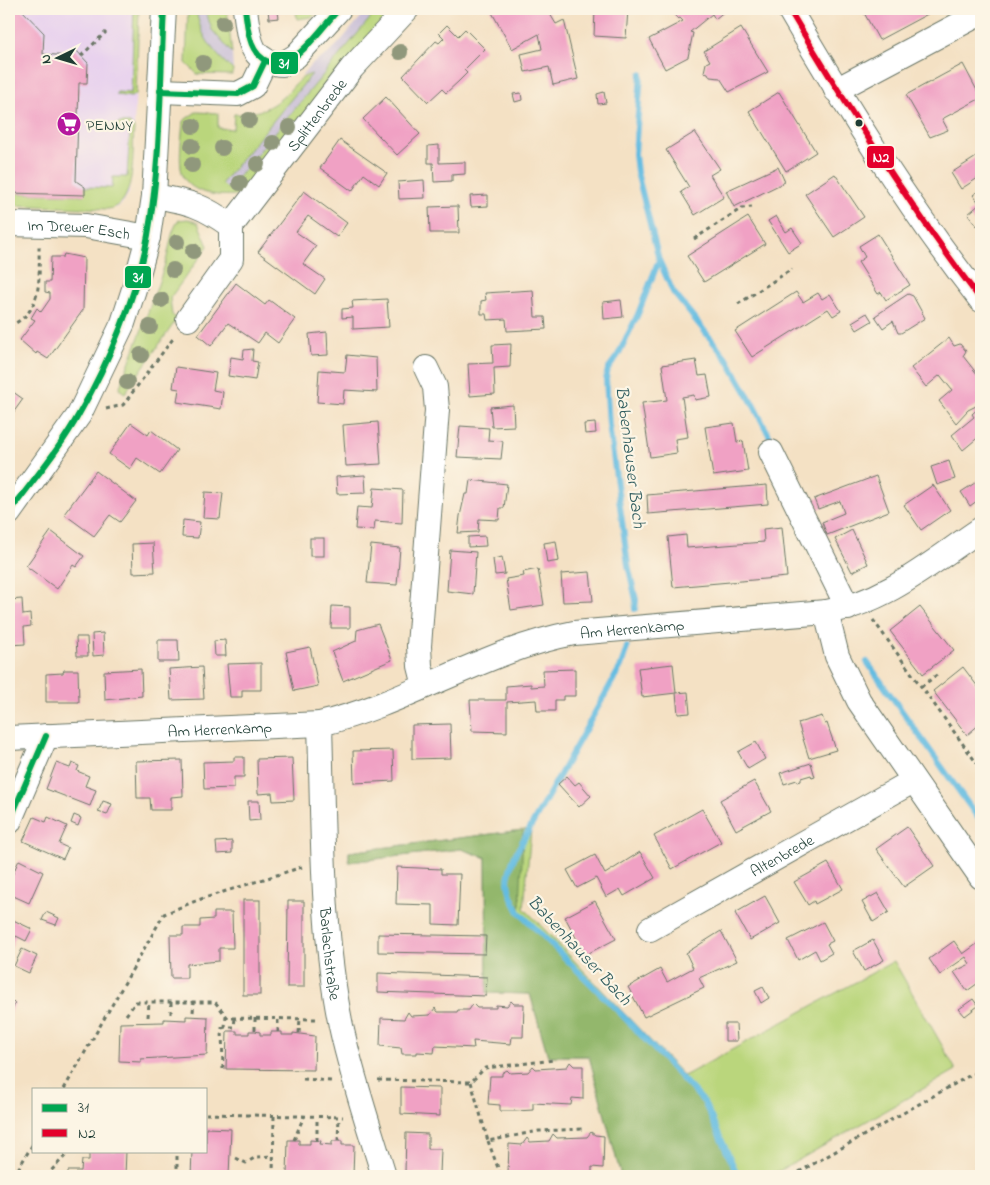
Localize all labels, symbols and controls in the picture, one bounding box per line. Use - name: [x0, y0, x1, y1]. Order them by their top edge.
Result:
- north arrow: [32, 32, 82, 82]
- line badge: 31: [270, 51, 299, 75]
- text: N: [36, 53, 57, 65]
- text: 31: [278, 54, 290, 75]
- street label: Splittenbrede: [282, 73, 354, 158]
- supermarket icon: PENNY: [56, 111, 82, 137]
- place label: PENNY: [86, 114, 134, 138]
- unlabelled marker: [854, 118, 864, 128]
- line badge: N2: [866, 145, 895, 169]
- text: N2: [873, 148, 889, 169]
- street label: Im Drewer Esch: [27, 214, 132, 248]
- line badge: 31: [124, 265, 152, 289]
- text: 31: [132, 268, 144, 289]
- water label: Babenhauser Bach: [607, 385, 651, 530]
- street label: Am Herrenkamp: [579, 614, 686, 646]
- street label: Am Herrenkamp: [167, 716, 273, 745]
- street label: Altenbrede: [746, 829, 820, 884]
- water label: Babenhauser Bach: [520, 890, 637, 1013]
- street label: Barlachstraße: [312, 906, 346, 1003]
- legend: [32, 1088, 208, 1152]
- text: 31: [78, 1097, 89, 1119]
- text: N2: [78, 1123, 96, 1145]

